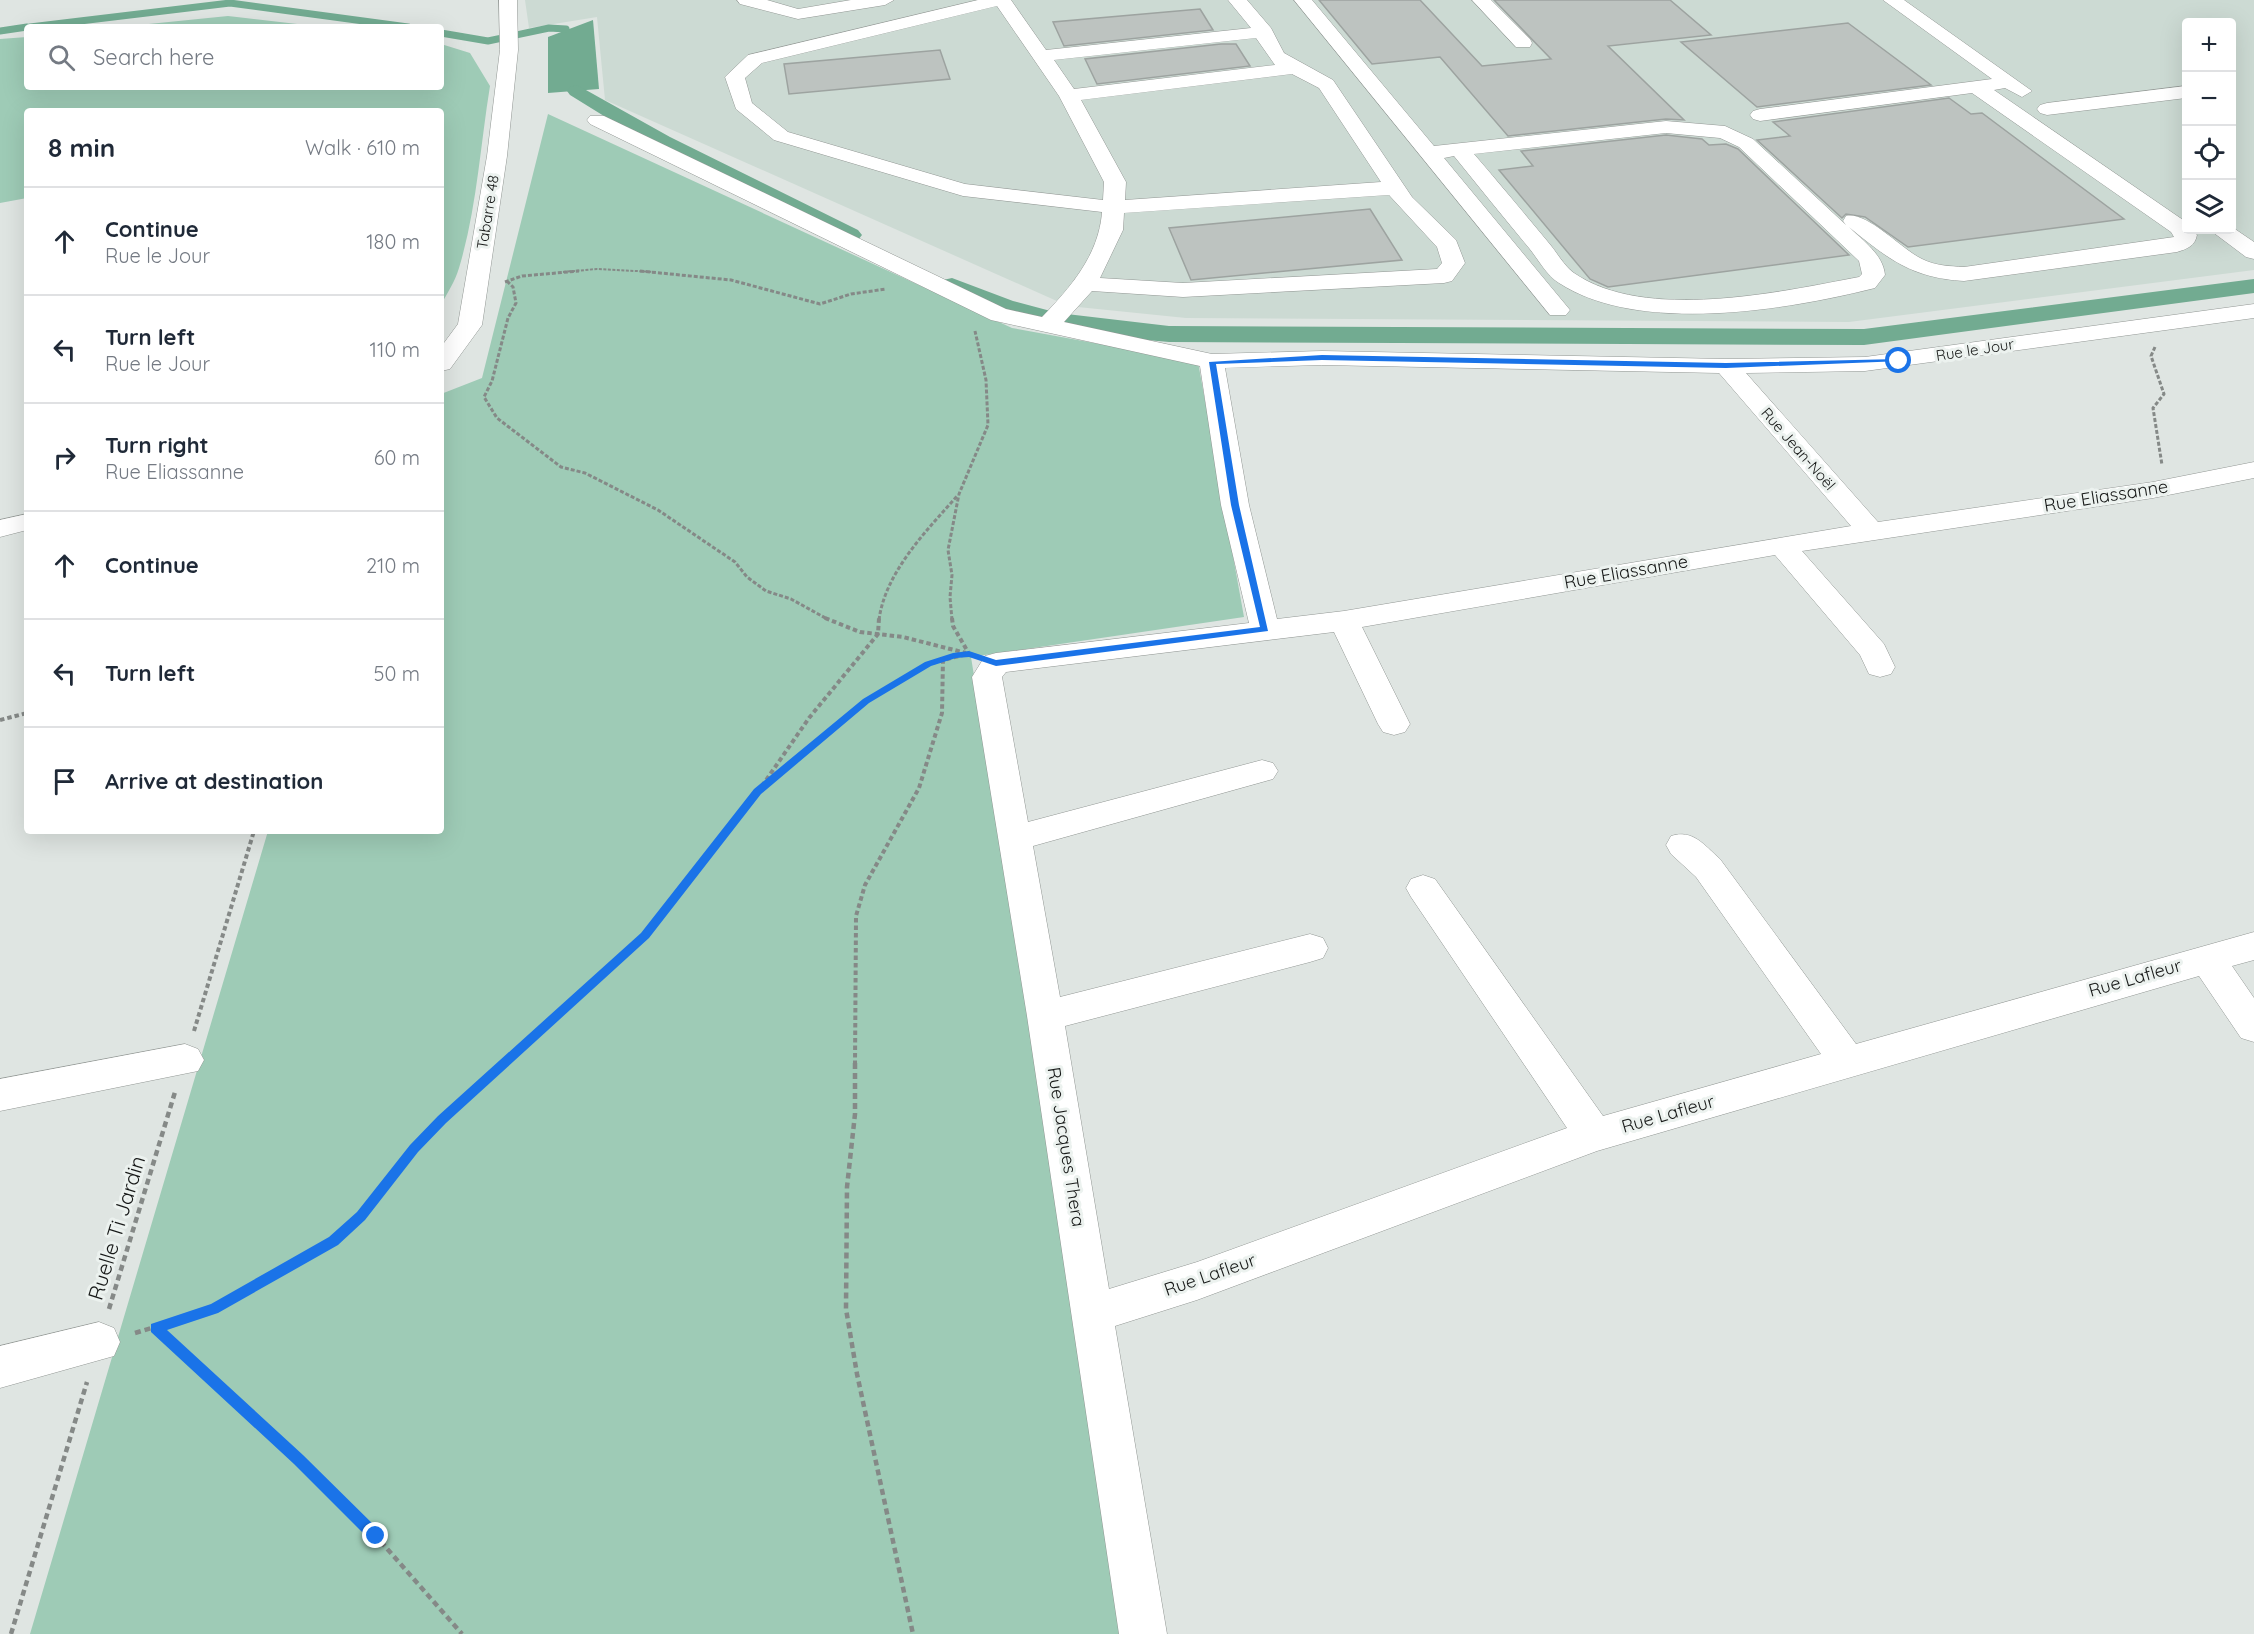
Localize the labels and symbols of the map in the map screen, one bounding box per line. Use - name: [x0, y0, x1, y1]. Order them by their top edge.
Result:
- street label: Tabarre 48: [472, 174, 503, 250]
- street label: Rue le Jour: [1935, 334, 2016, 365]
- route start: [1885, 347, 1911, 373]
- street label: Rue Jean-Noël: [1757, 403, 1840, 494]
- street label: Rue Eliassanne: [2042, 474, 2170, 517]
- street label: Rue Eliassanne: [1562, 549, 1690, 594]
- street label: Rue Lafleur: [2086, 953, 2184, 1002]
- street label: Rue Jacques Thera: [1043, 1065, 1090, 1228]
- street label: Rue Lafleur: [1619, 1089, 1717, 1138]
- street label: Ruelle Ti Jardin: [82, 1152, 150, 1303]
- street label: Rue Lafleur: [1161, 1248, 1259, 1301]
- route end: [362, 1522, 388, 1548]

